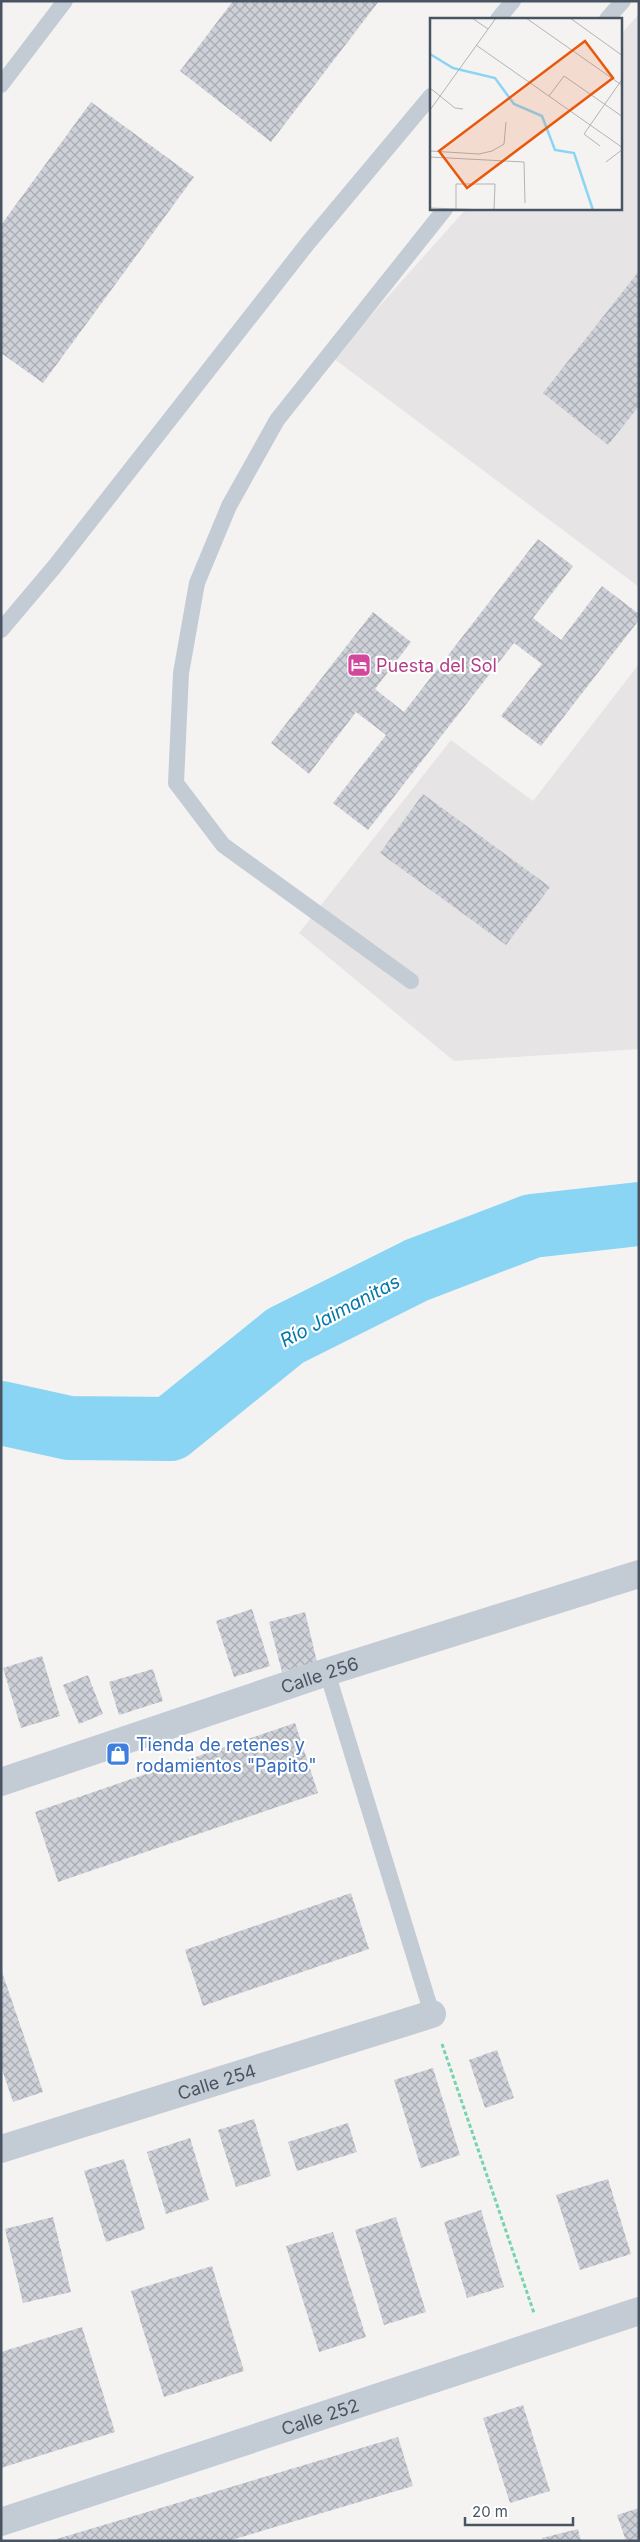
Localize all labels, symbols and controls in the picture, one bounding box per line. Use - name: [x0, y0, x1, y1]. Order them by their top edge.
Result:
- inset map: [430, 18, 622, 210]
- hotel icon: Puesta del Sol: [346, 652, 372, 678]
- place label: Puesta del Sol: [376, 655, 497, 676]
- water label: Río Jaimanitas: [276, 1270, 404, 1352]
- street label: Calle 256: [278, 1652, 361, 1697]
- place label: Tienda de retenes y rodamientos "Papito": [136, 1734, 317, 1776]
- shop icon: Tienda de retenes y rodamientos "Papito": [105, 1741, 131, 1767]
- street label: Calle 254: [175, 2059, 259, 2104]
- street label: Calle 252: [279, 2394, 362, 2439]
- scale bar: [465, 2494, 572, 2526]
- text: 20 m: [472, 2502, 508, 2521]

